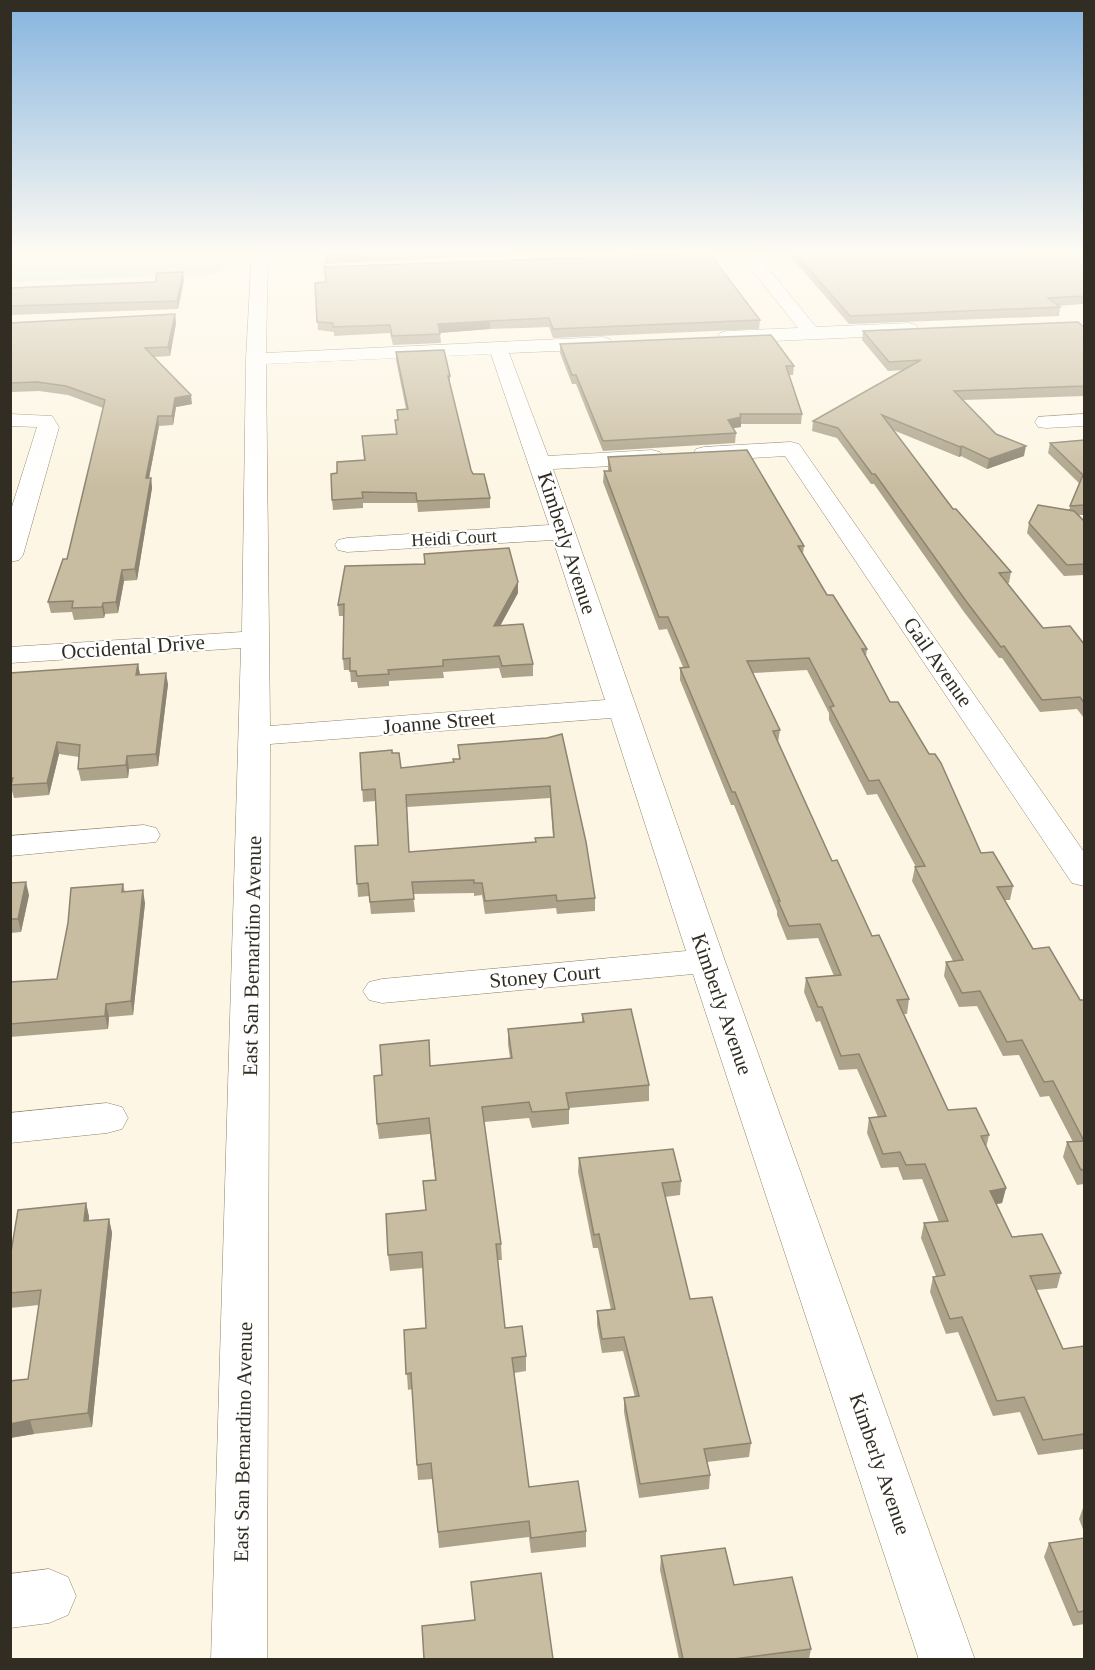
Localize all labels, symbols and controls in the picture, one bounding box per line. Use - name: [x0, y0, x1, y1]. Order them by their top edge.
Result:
- street label: Kimberly Avenue: [533, 469, 601, 617]
- street label: Heidi Court: [411, 526, 497, 550]
- street label: Gail Avenue: [898, 613, 978, 711]
- street label: Occidental Drive: [60, 630, 206, 664]
- street label: Joanne Street: [382, 705, 496, 739]
- street label: East San Bernardino Avenue: [238, 836, 266, 1076]
- street label: Kimberly Avenue: [687, 930, 757, 1078]
- street label: Stoney Court: [488, 959, 602, 993]
- street label: East San Bernardino Avenue: [229, 1322, 257, 1562]
- street label: Kimberly Avenue: [845, 1390, 915, 1538]

